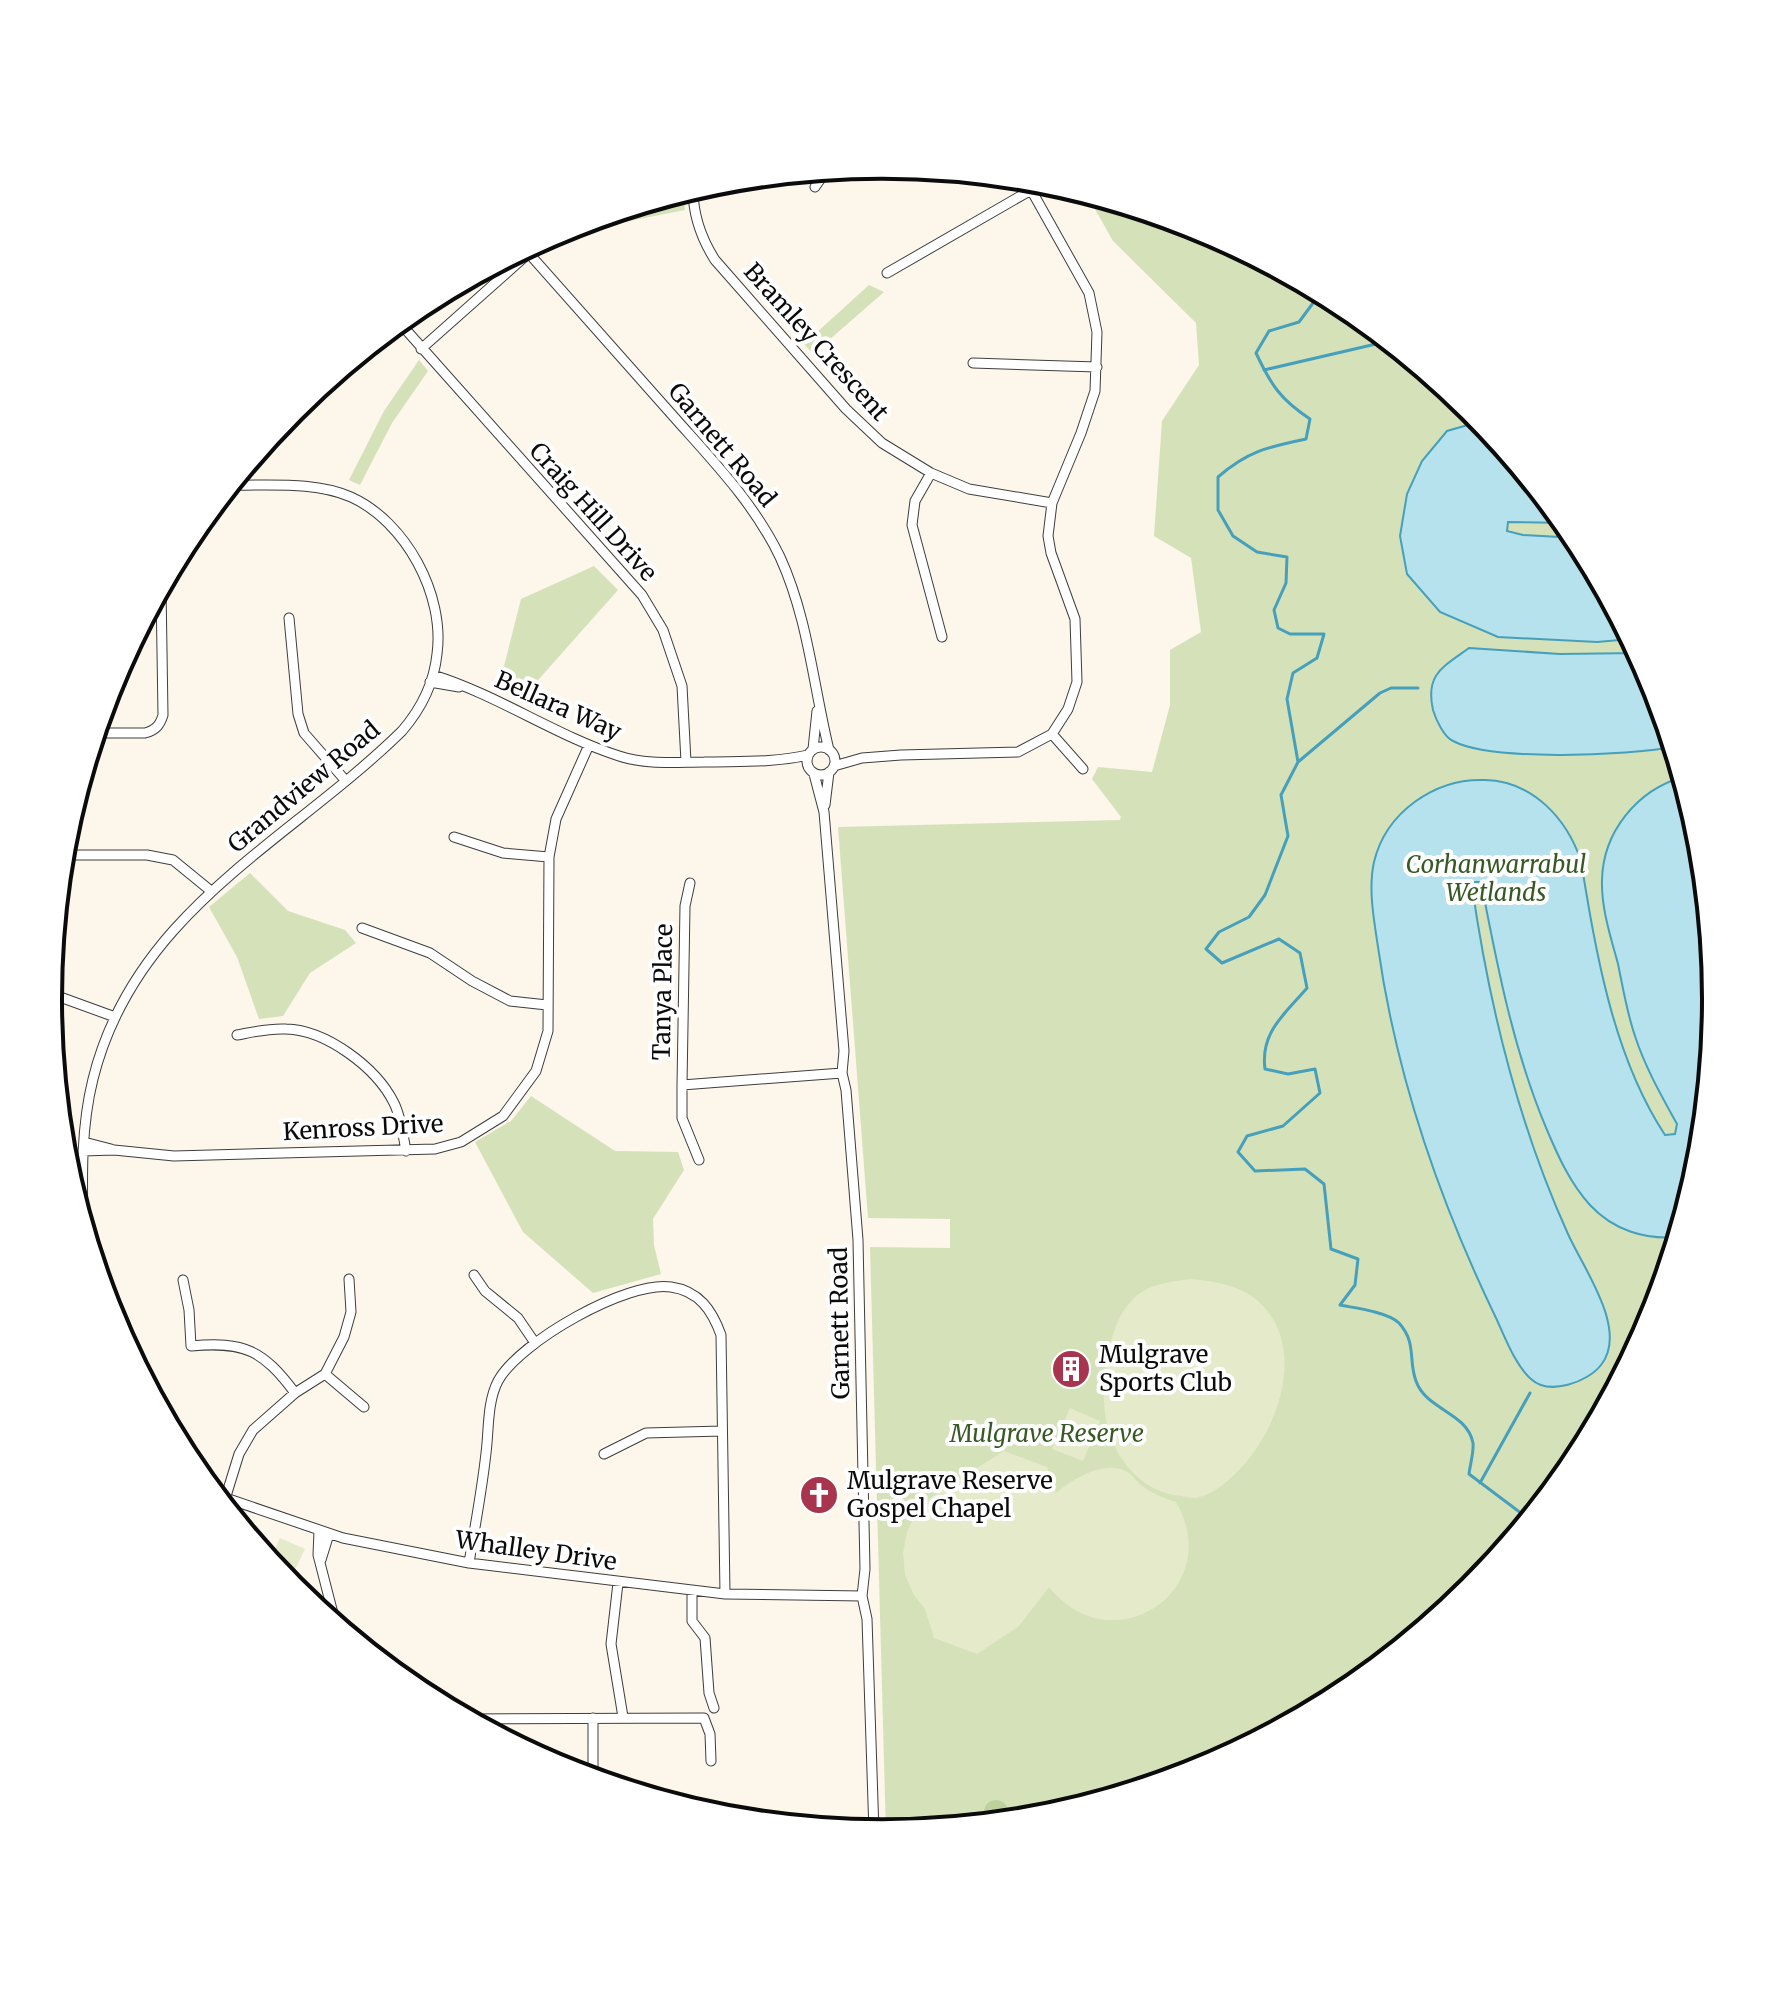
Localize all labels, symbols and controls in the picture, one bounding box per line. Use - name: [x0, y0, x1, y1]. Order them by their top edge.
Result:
- street label: Bramley Crescent: [737, 256, 896, 428]
- street label: Garnett Road: [662, 376, 783, 513]
- street label: Craig Hill Drive: [523, 436, 664, 588]
- street label: Bellara Way: [490, 664, 626, 747]
- street label: Grandview Road: [221, 714, 386, 859]
- park label: Corhanwarrabul Wetlands: [1406, 849, 1586, 908]
- street label: Tanya Place: [646, 923, 679, 1061]
- street label: Kenross Drive: [282, 1108, 444, 1147]
- street label: Garnett Road: [823, 1247, 856, 1399]
- place label: Mulgrave Sports Club: [1099, 1339, 1232, 1398]
- building icon: Mulgrave Sports Club: [1050, 1348, 1092, 1390]
- park label: Mulgrave Reserve: [949, 1418, 1144, 1449]
- place label: Mulgrave Reserve Gospel Chapel: [847, 1465, 1053, 1524]
- church icon: Mulgrave Reserve Gospel Chapel: [798, 1474, 840, 1516]
- street label: Whalley Drive: [452, 1524, 619, 1577]

